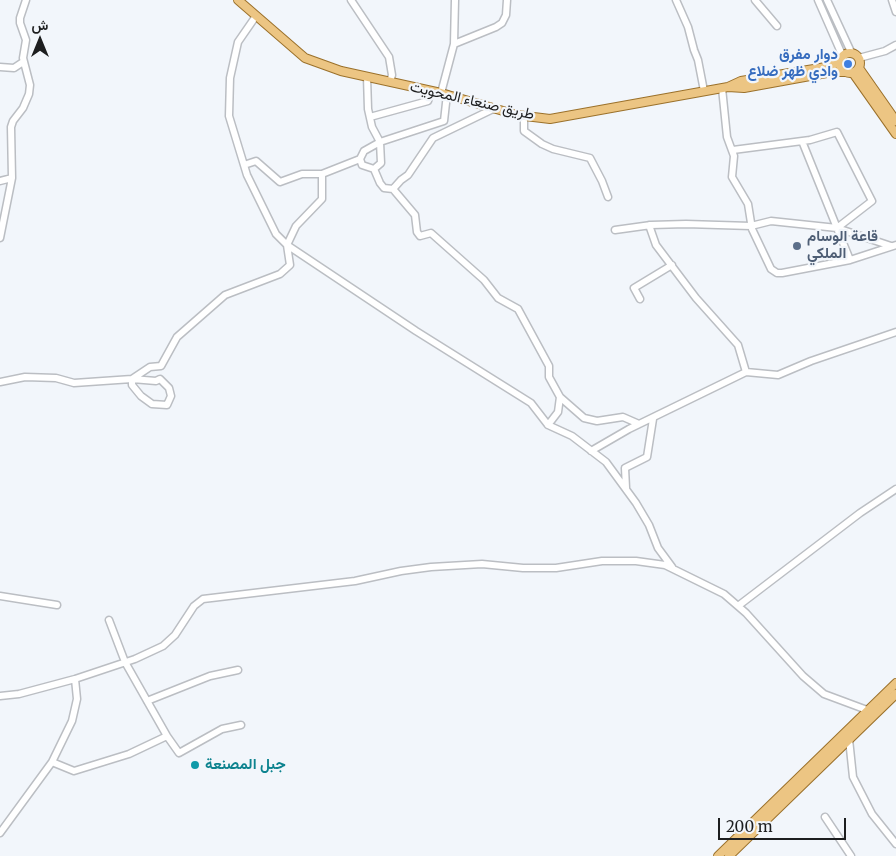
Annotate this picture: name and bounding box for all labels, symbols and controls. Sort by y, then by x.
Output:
north arrow [15,15,65,65]
text: ش [32,16,48,34]
place label: دوار مفرق وادي ظهر ضلاع [748,46,838,81]
marker: دوار مفرق وادي ظهر ضلاع [842,58,854,70]
street label: طريق صنعاء المحويت [408,78,536,124]
place label: قاعة الوسام الملكي [807,228,878,263]
marker: قاعة الوسام الملكي [791,240,803,252]
place label: جبل المصنعة [205,756,286,774]
marker: جبل المصنعة [189,759,201,771]
scale bar [721,808,848,840]
text: 200 m [726,817,773,836]

